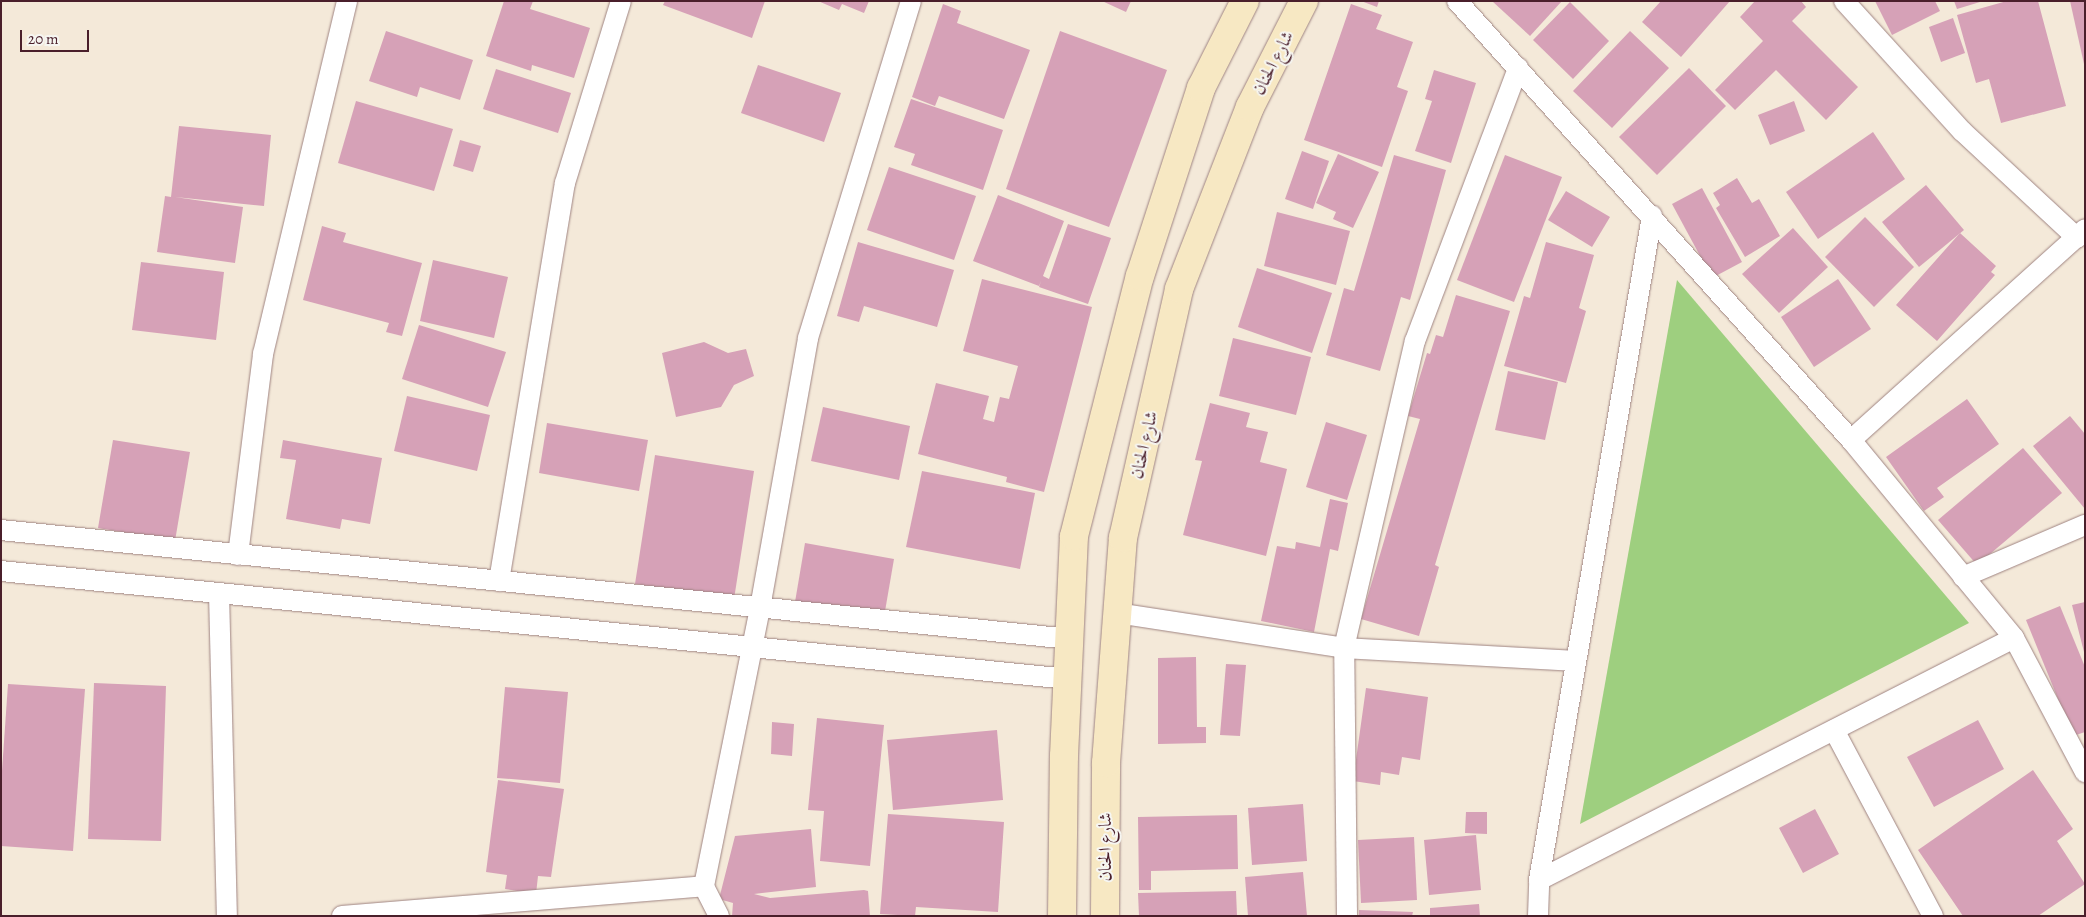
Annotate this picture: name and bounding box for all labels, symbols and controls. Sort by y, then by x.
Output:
scale bar [22,20,91,52]
street label: شارع الحنان [1248,27,1298,99]
text: 20 m [28,29,59,49]
street label: شارع الحنان [1126,409,1162,481]
street label: شارع الحنان [1094,813,1116,881]

